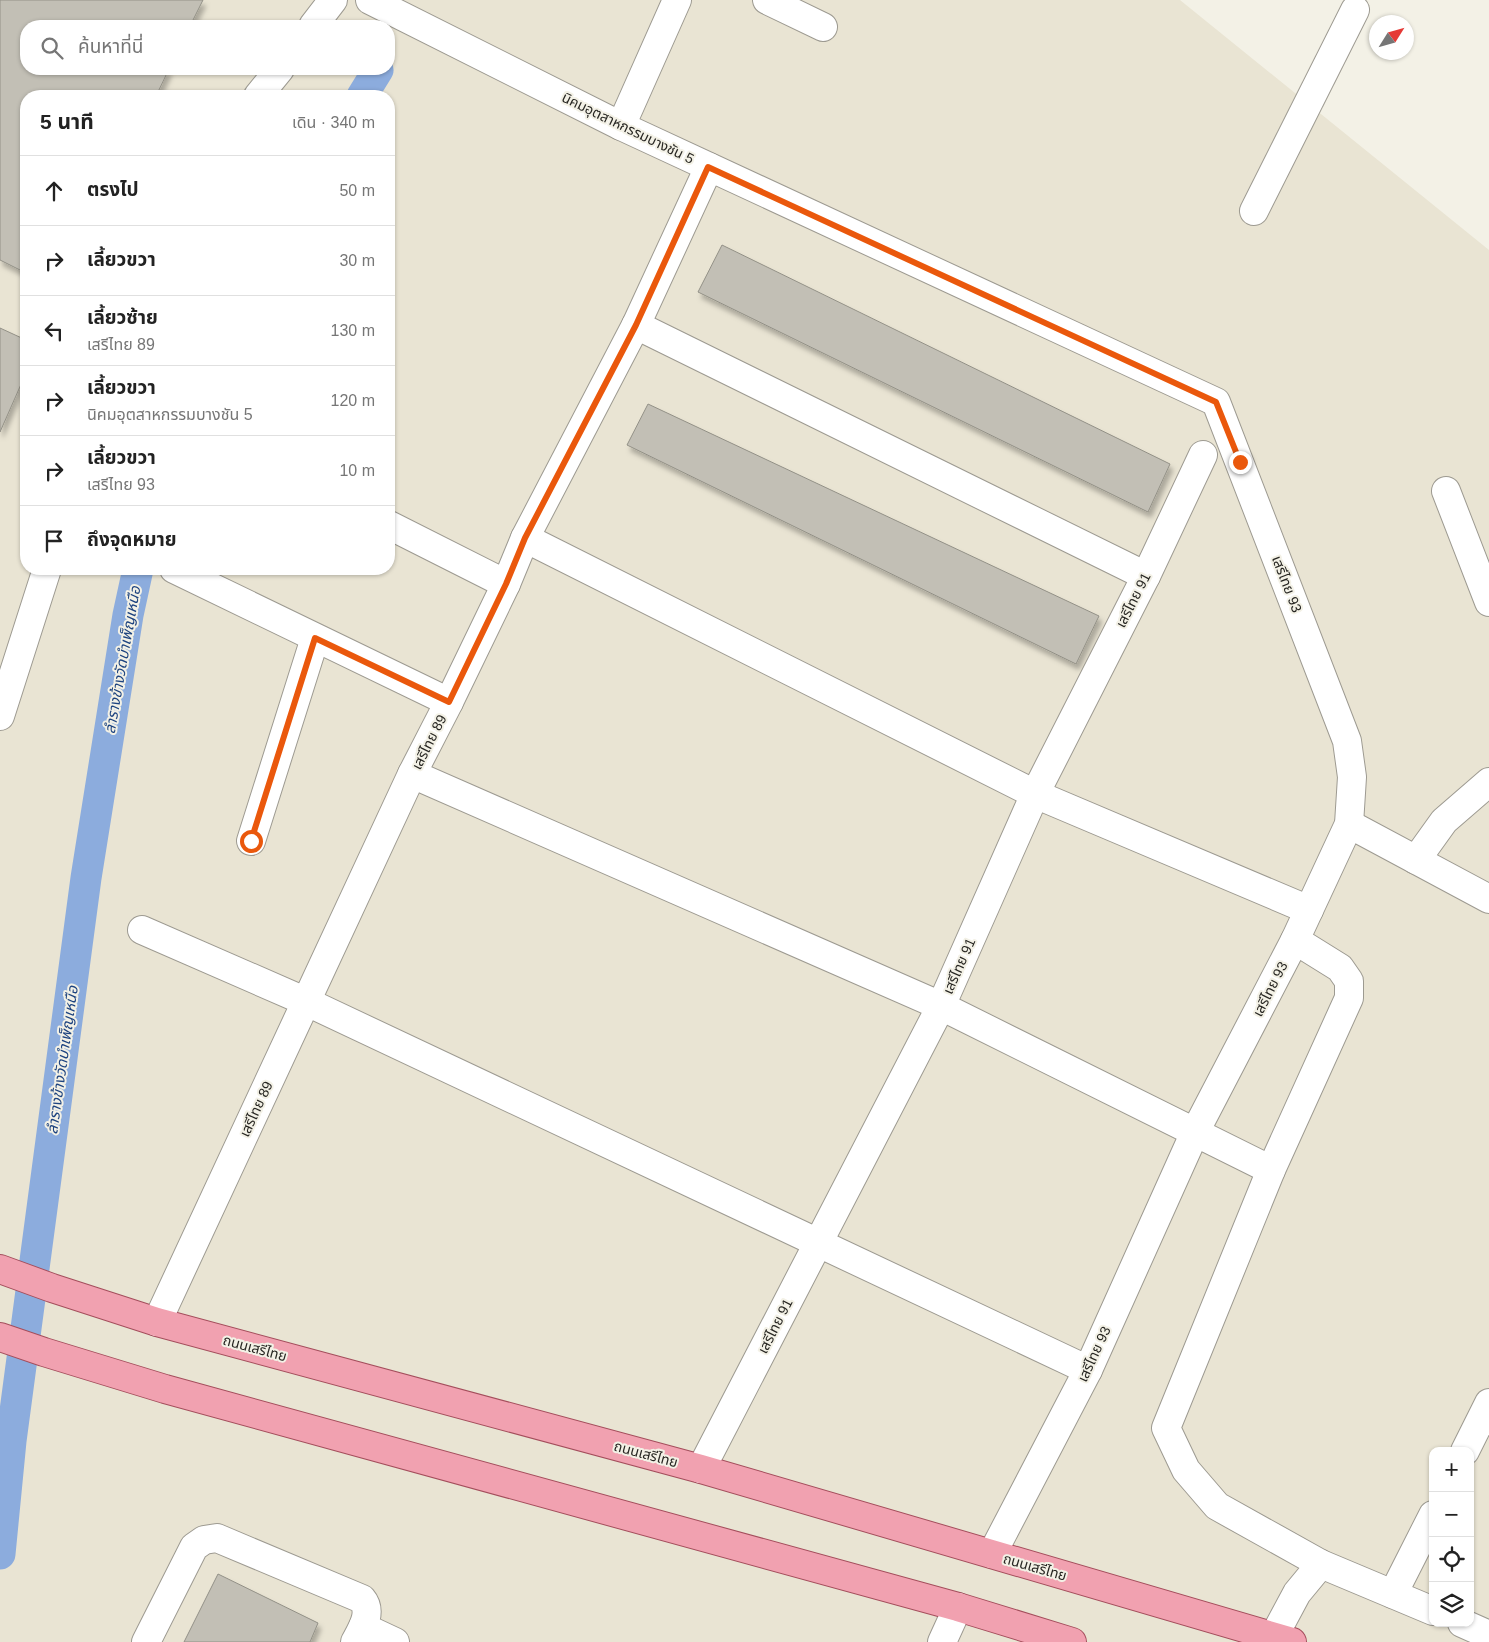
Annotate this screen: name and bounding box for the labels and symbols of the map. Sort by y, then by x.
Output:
north arrow [1369,15,1414,60]
street label: นิคมอุตสาหกรรมบางชัน 5 [559,89,697,168]
route end [1229,451,1252,474]
street label: เสรีไทย 93 [1269,553,1305,615]
street label: เสรีไทย 91 [1112,570,1154,630]
water label: ลำรางข้างวัดบำเพ็ญเหนือ [101,584,144,735]
street label: เสรีไทย 89 [408,712,450,772]
route start [240,830,263,853]
street label: เสรีไทย 91 [940,935,978,996]
street label: เสรีไทย 93 [1249,959,1291,1019]
water label: ลำรางข้างวัดบำเพ็ญเหนือ [43,983,81,1135]
street label: เสรีไทย 89 [236,1079,276,1139]
street label: เสรีไทย 91 [754,1296,796,1356]
street label: เสรีไทย 93 [1074,1324,1114,1384]
street label: ถนนเสรีไทย [221,1332,289,1364]
street label: ถนนเสรีไทย [612,1438,680,1470]
street label: ถนนเสรีไทย [1001,1550,1069,1584]

